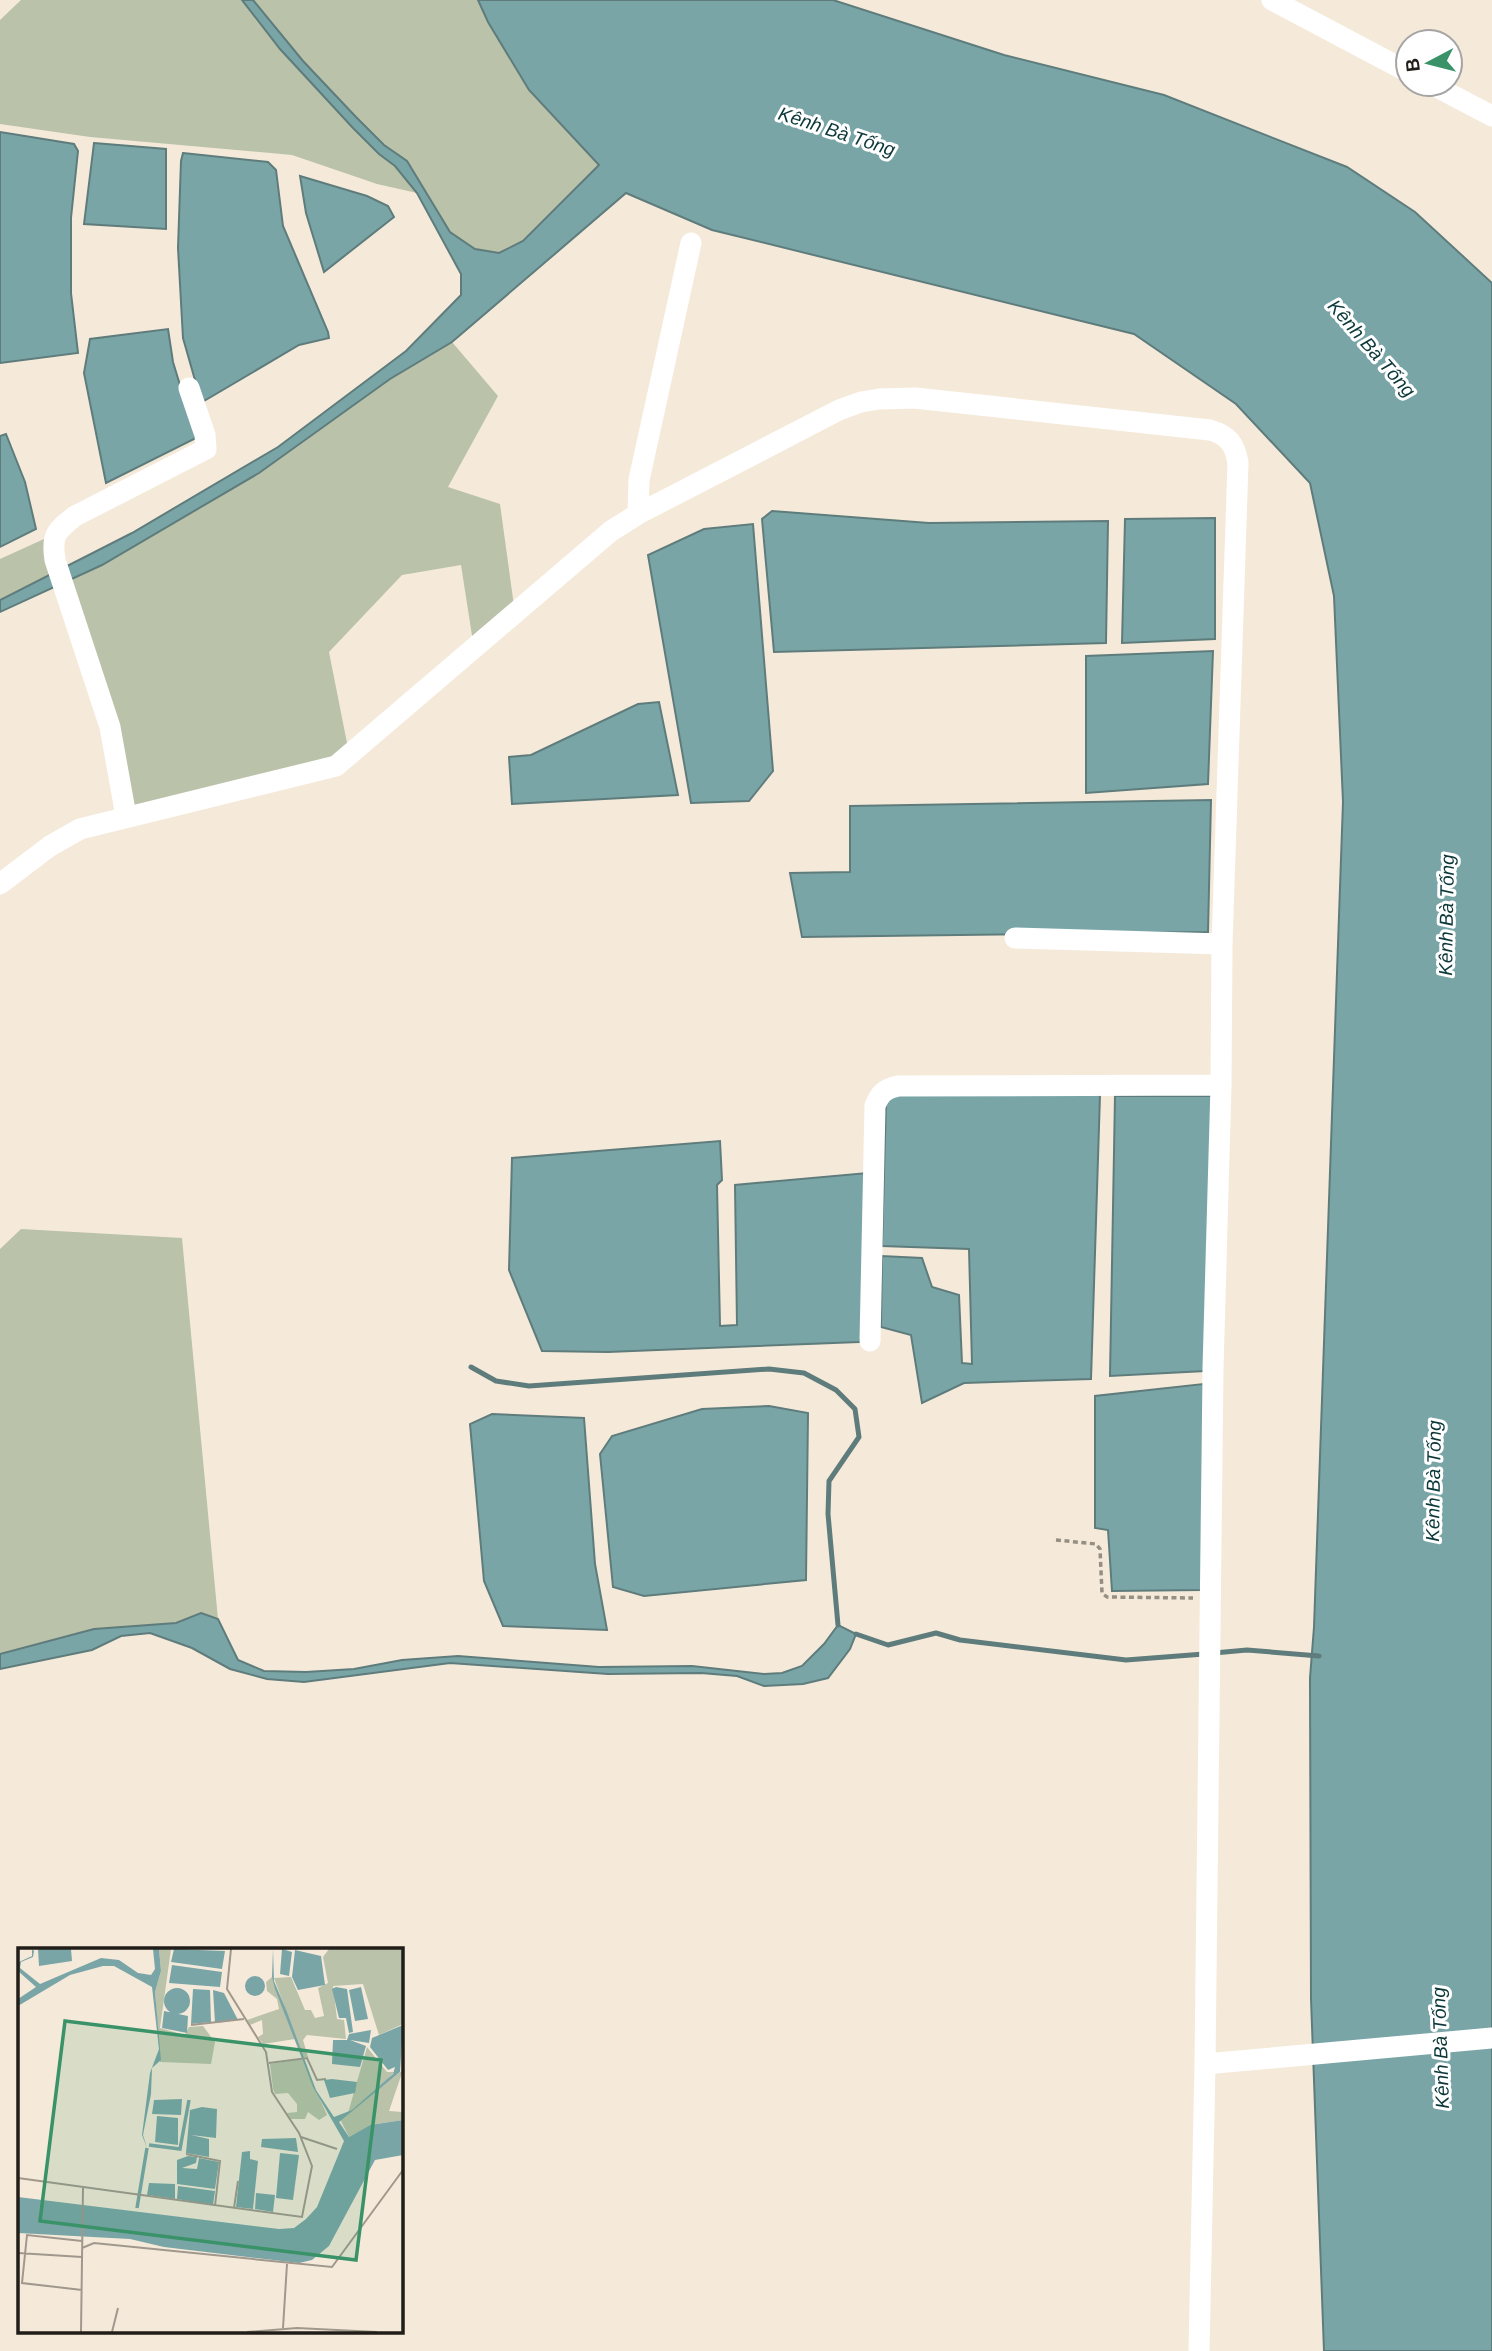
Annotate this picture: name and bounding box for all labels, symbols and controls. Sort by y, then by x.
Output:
north arrow [1394,28,1464,98]
text: B [1401,57,1424,73]
water label: Kênh Bà Tống [776,103,898,160]
water label: Kênh Bà Tống [1324,296,1420,401]
water label: Kênh Bà Tống [1435,854,1458,976]
water label: Kênh Bà Tống [1422,1420,1445,1542]
inset map [18,1948,402,2334]
water label: Kênh Bà Tống [1428,1986,1453,2109]

